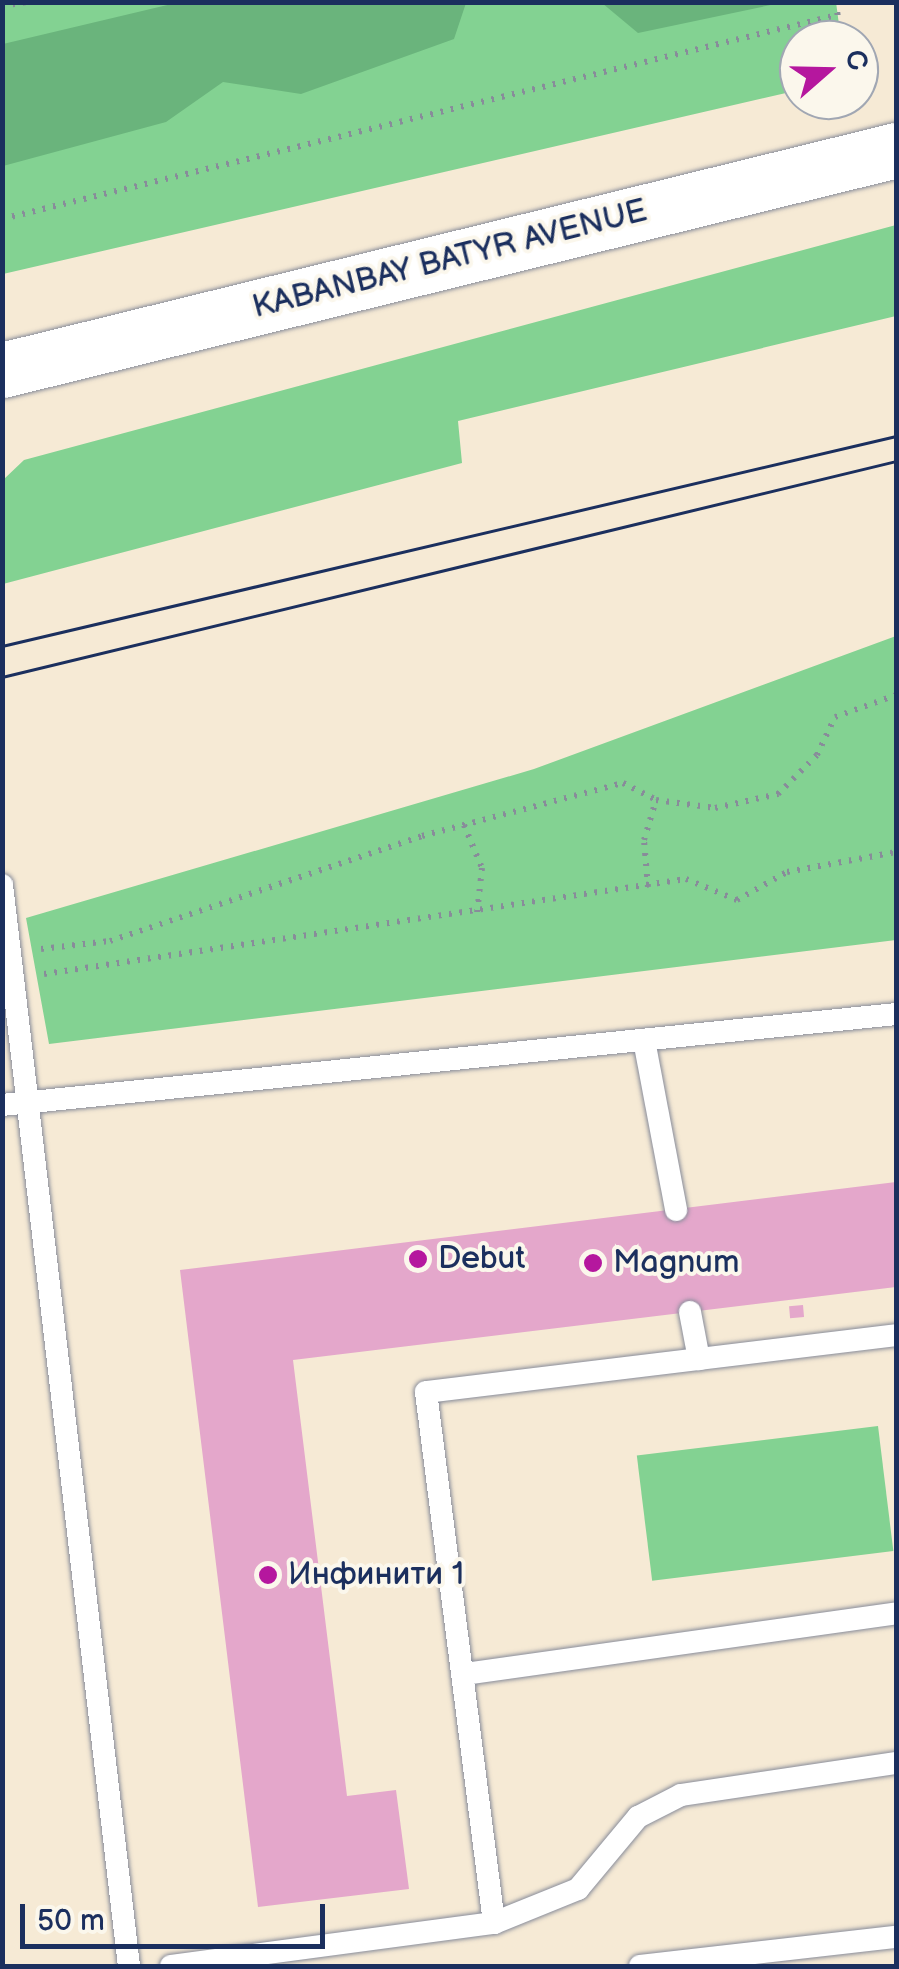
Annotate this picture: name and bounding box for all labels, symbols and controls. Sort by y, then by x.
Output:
north arrow [779,20,879,120]
text: С [837,45,875,75]
street label: KABANBAY BATYR AVENUE [249,192,651,328]
place label: Debut [438,1240,525,1278]
place label: Magnum [613,1244,739,1282]
marker: Debut [407,1248,429,1270]
marker: Magnum [582,1252,604,1274]
place label: Инфинити 1 [288,1556,464,1594]
marker: Инфинити 1 [257,1564,279,1586]
scale bar [25,1884,330,1946]
text: 50 m [37,1903,105,1939]

